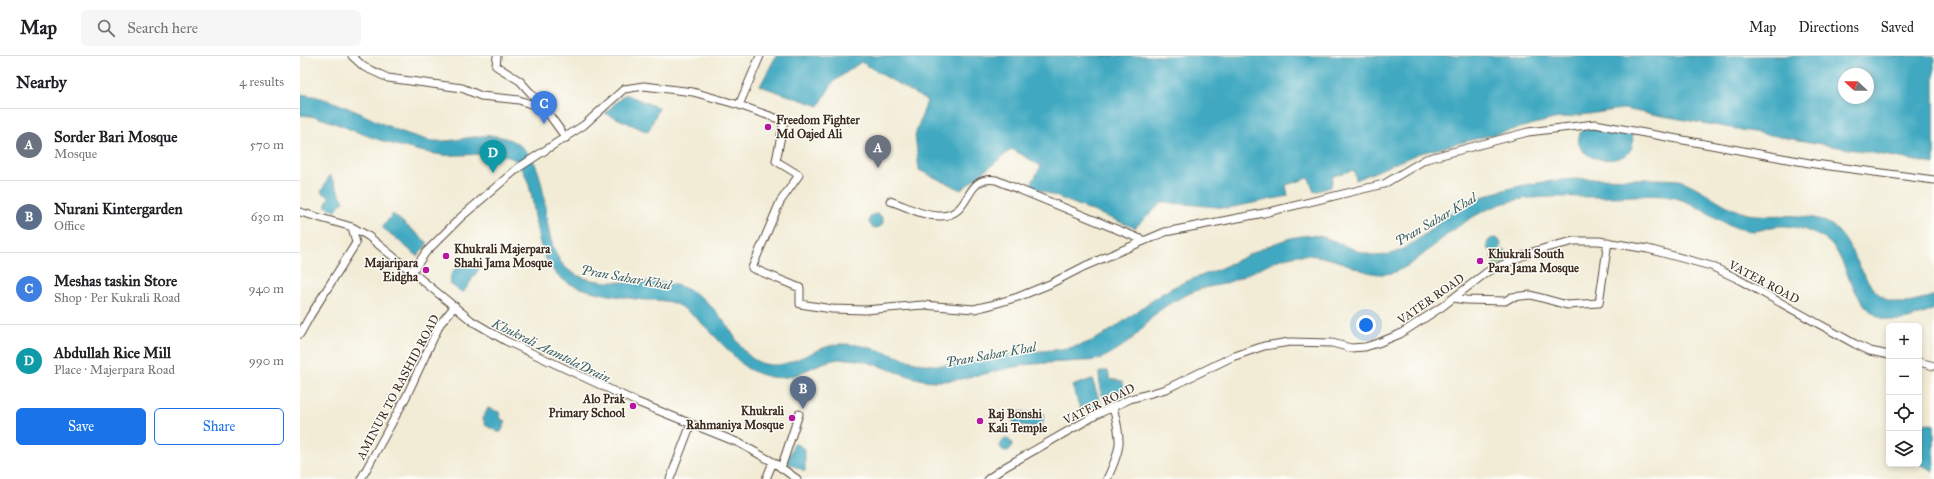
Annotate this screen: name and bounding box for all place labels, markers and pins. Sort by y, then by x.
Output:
pin: C [531,91,557,124]
place label: Freedom Fighter Md Oajed Ali [776,113,860,142]
marker: Freedom Fighter Md Oajed Ali [763,122,773,132]
pin: A [865,135,891,168]
pin: D [480,140,506,173]
place label: Khukrali Majerpara Shahi Jama Mosque [454,242,552,271]
place label: Khukrali South Para Jama Mosque [1488,247,1579,276]
marker: Khukrali Majerpara Shahi Jama Mosque [441,251,451,261]
place label: Majaripara Eidgha [364,256,419,285]
marker: Khukrali South Para Jama Mosque [1475,256,1485,266]
marker: Majaripara Eidgha [421,265,431,275]
pin: B [790,376,816,409]
place label: Alo Prak Primary School [548,392,626,421]
marker: Alo Prak Primary School [628,401,638,411]
place label: Khukrali Rahmaniya Mosque [686,404,785,433]
place label: Raj Bonshi Kali Temple [988,407,1047,436]
marker: Khukrali Rahmaniya Mosque [787,413,797,423]
marker: Raj Bonshi Kali Temple [975,416,985,426]

